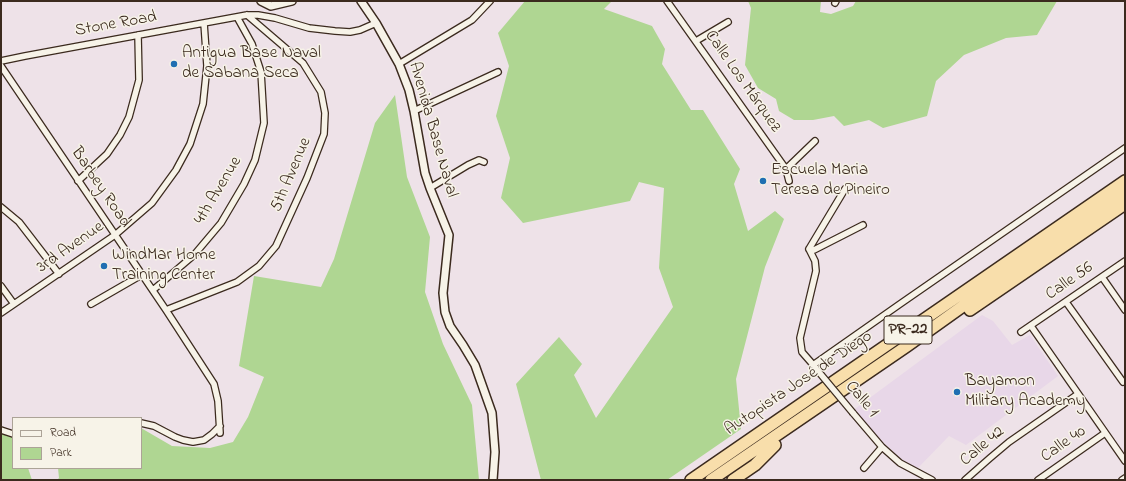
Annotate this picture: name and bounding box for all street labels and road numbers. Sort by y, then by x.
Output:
street label: Stone Road [74,8,158,42]
street label: Calle Los Márquez [699,27,785,137]
street label: Avenida Base Naval [403,60,461,200]
street label: 5th Avenue [267,135,317,215]
street label: Barbey Road [65,144,135,232]
street label: 4th Avenue [191,153,247,229]
street label: 3rd Avenue [34,218,108,278]
street label: Calle 56 [1042,258,1098,306]
road number: PR-22 [884,316,932,344]
street label: Autopista José de Diego [721,327,877,441]
street label: Calle 1 [840,378,882,422]
street label: Calle 40 [1037,422,1091,468]
street label: Calle 42 [957,423,1009,471]

